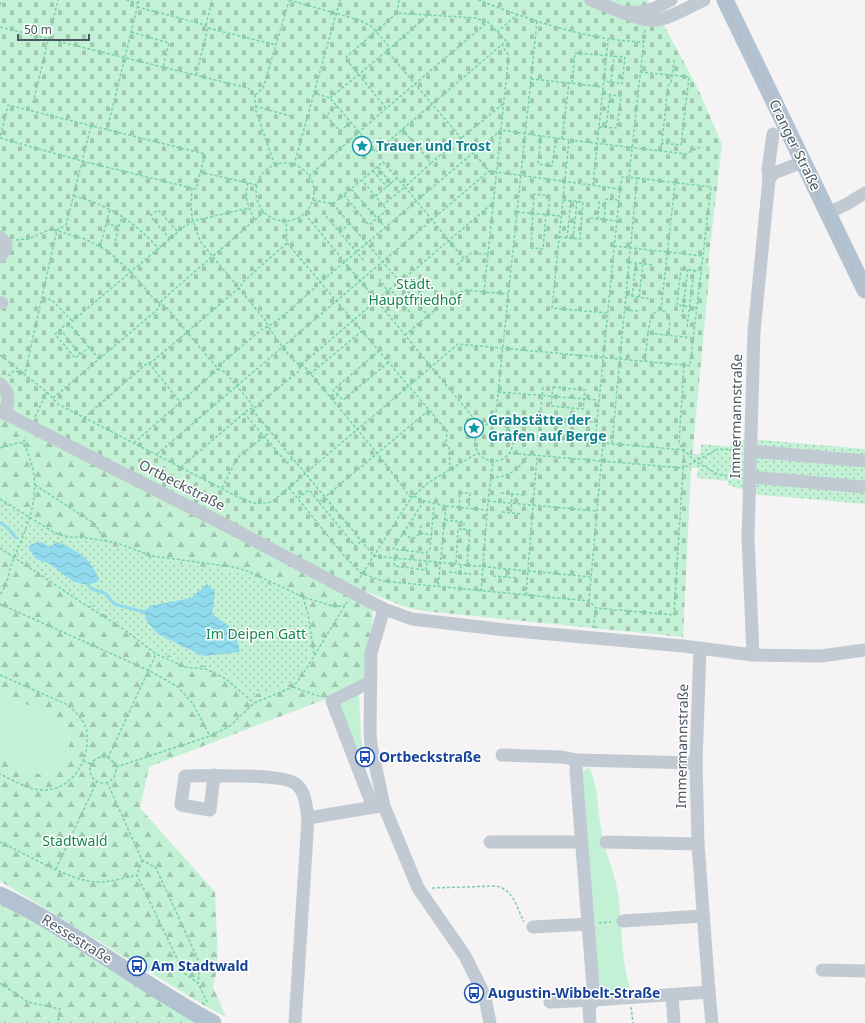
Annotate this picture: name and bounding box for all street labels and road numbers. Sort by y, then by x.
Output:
street label: Cranger Straße [765,96,826,194]
street label: Immermannstraße [725,353,746,478]
street label: Ortbeckstraße [136,455,229,514]
street label: Immermannstraße [671,683,692,808]
street label: Ressestraße [38,909,116,968]

